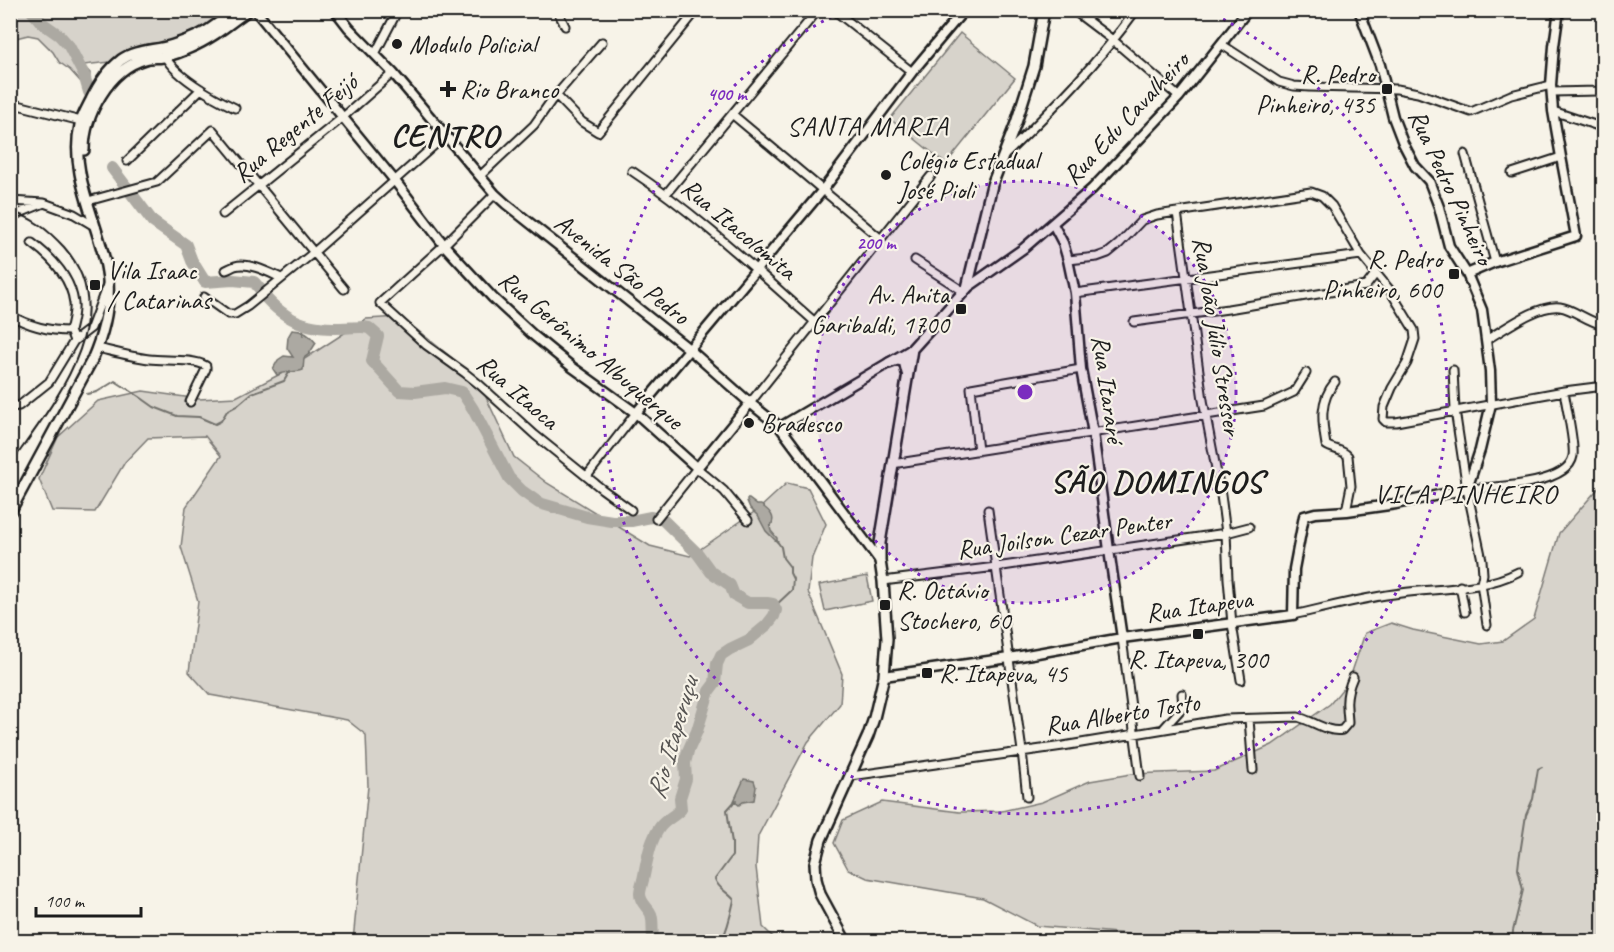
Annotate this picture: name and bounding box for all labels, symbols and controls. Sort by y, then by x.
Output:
place label: Modulo Policial [409,28,541,61]
marker: Modulo Policial [390,37,404,51]
street label: Rua Edu Cavalheiro [1056,42,1198,192]
place label: R. Pedro Pinheiro, 435 [1256,58,1378,121]
street label: Rua Regente Feijó [226,64,367,190]
place label: Rio Branco [460,73,560,106]
marker: Rio Branco [441,82,455,96]
marker: R. Pedro Pinheiro, 435 [1380,82,1394,96]
text: 400 m [708,83,748,105]
street label: Rua Pedro Pinheiro [1401,104,1503,272]
district label: SANTA MARIA [787,109,949,143]
district label: CENTRO [391,115,502,156]
place label: Colégio Estadual José Pioli [896,144,1043,207]
marker: Colégio Estadual José Pioli [879,168,893,182]
street label: Rua Itacolomita [674,171,805,288]
street label: Avenida São Pedro [548,206,698,333]
text: 200 m [857,232,897,254]
street label: Rua João Júlio Stresser [1185,234,1249,440]
place label: R. Pedro Pinheiro, 600 [1323,243,1445,306]
place label: Vila Isaac / Catarinas [107,254,213,317]
street label: Rua Gerônimo Albuquerque [492,263,692,438]
marker: R. Pedro Pinheiro, 600 [1447,267,1461,281]
marker: Vila Isaac / Catarinas [88,278,102,292]
place label: Av. Anita Garibaldi, 1700 [811,278,951,341]
marker: Av. Anita Garibaldi, 1700 [954,302,968,316]
street label: Rua Itararé [1084,333,1132,448]
street label: Rua Itaoca [470,347,567,438]
centre of rings [1015,382,1035,402]
place label: Bradesco [761,407,843,440]
marker: Bradesco [742,416,756,430]
district label: SÃO DOMINGOS [1050,461,1269,502]
district label: VILA PINHEIRO [1374,477,1559,511]
street label: Rua Joilson Cezar Penter [955,503,1175,566]
place label: R. Octávio Stochero, 60 [897,574,1013,637]
street label: Rua Itapeva [1144,582,1256,630]
marker: R. Octávio Stochero, 60 [878,598,892,612]
marker: R. Itapeva, 300 [1191,627,1205,641]
place label: R. Itapeva, 300 [1128,643,1270,676]
place label: R. Itapeva, 45 [939,657,1069,690]
marker: R. Itapeva, 45 [920,666,934,680]
water label: Rio Itaperuçu [638,669,707,803]
street label: Rua Alberto Tosto [1042,685,1203,742]
scale bar [36,880,141,918]
text: 100 m [45,890,86,912]

